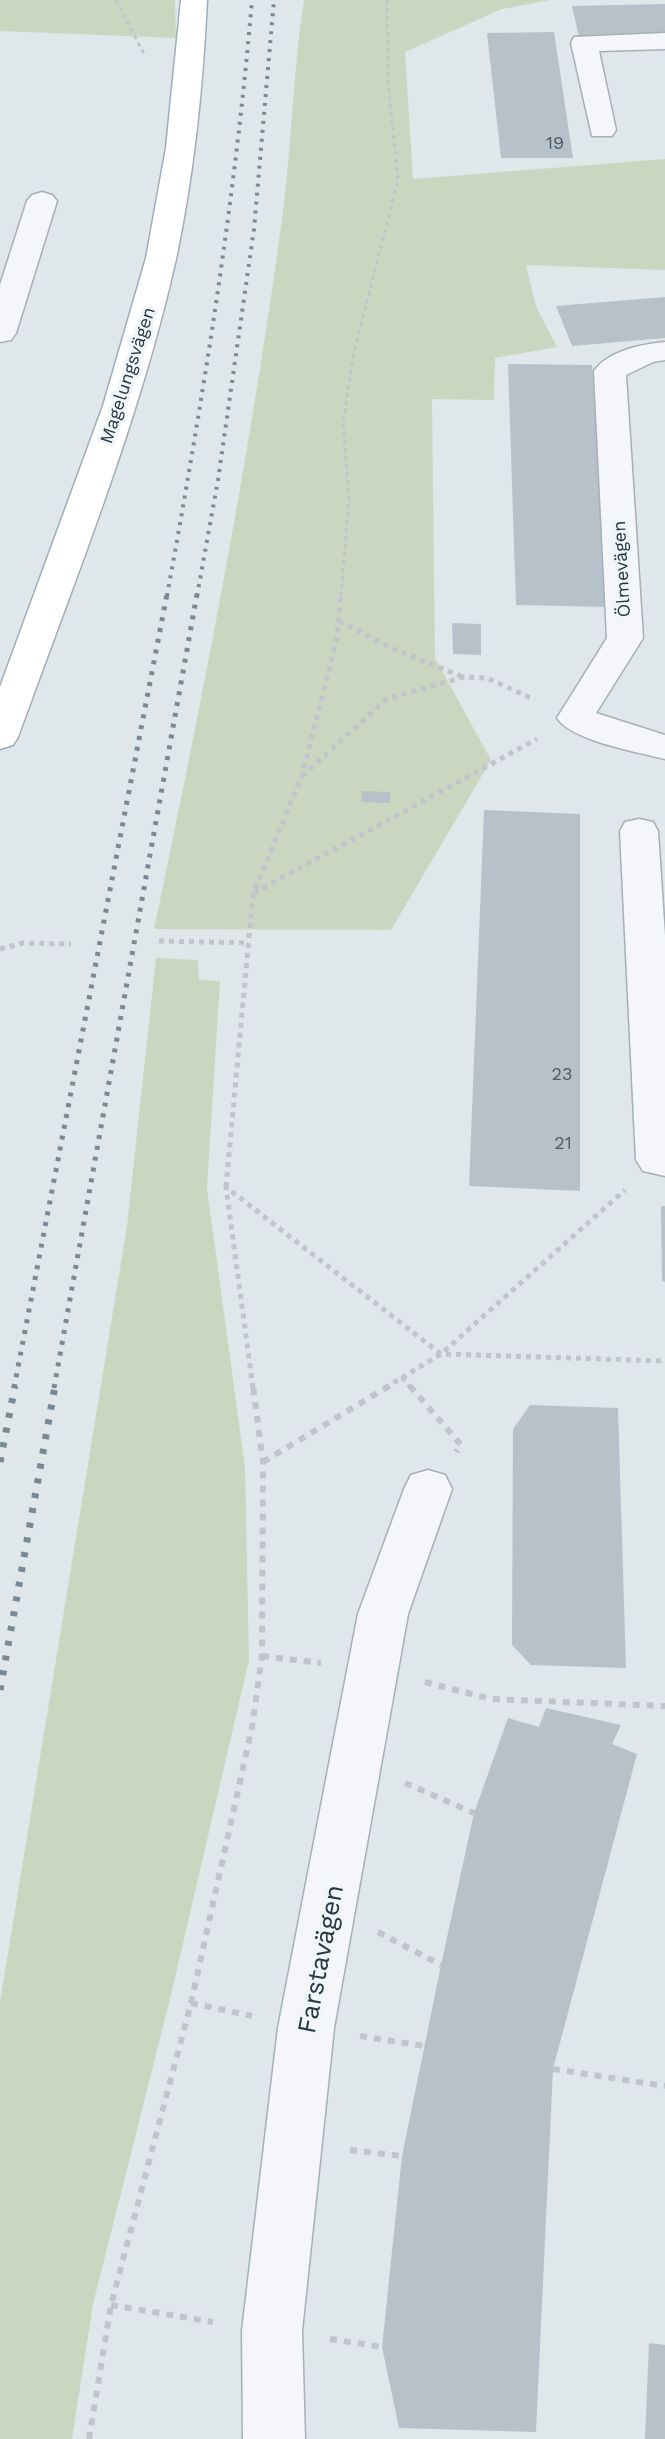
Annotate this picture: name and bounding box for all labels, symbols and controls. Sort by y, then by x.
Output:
house number: 19 [546,132,564,153]
street label: Magelungsvägen [95,304,159,446]
street label: Ölmevägen [608,520,634,618]
house number: 23 [552,1063,573,1084]
house number: 21 [554,1132,572,1153]
street label: Farstavägen [291,1882,349,2036]

